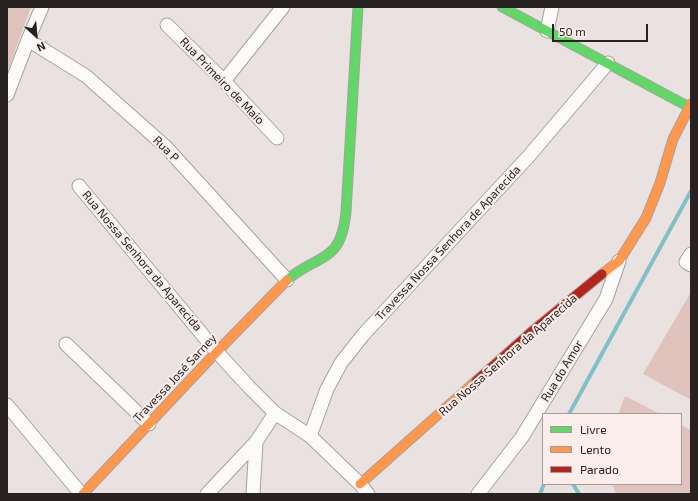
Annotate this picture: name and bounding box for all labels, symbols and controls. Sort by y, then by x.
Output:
north arrow [16,16,56,56]
scale bar [554,16,650,42]
text: 50 m [559,24,586,38]
street label: Rua Primeiro de Maio [177,35,267,127]
text: N [35,40,48,55]
street label: Rua P [150,133,182,165]
street label: Travessa Nossa Senhora de Aparecida [372,163,524,323]
street label: Rua Nossa Senhora da Aparecida [79,188,205,334]
street label: Rua Nossa Senhora da Aparecida [436,291,580,419]
street label: Travessa José Sarney [130,331,220,425]
street label: Rua do Amor [538,338,586,404]
legend [542,413,682,485]
text: Livre [580,422,607,436]
text: Lento [580,442,611,456]
text: Parado [580,462,619,476]

